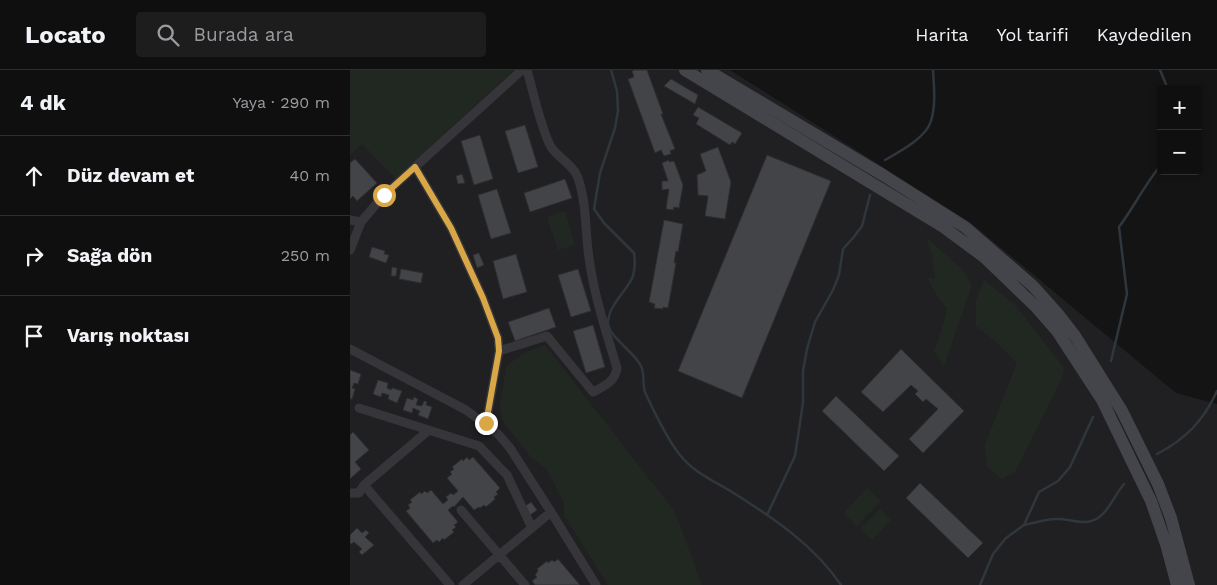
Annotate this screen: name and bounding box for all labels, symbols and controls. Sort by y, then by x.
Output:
search box [136,12,486,57]
text: Locato [25,21,106,49]
icon: search [154,21,182,49]
text: Burada ara [194,23,294,46]
text: Harita [915,24,969,45]
text: Yol tarifi [997,24,1069,45]
text: Kaydedilen [1097,24,1192,45]
map controls [1157,85,1202,175]
button: + [1157,85,1202,130]
text: 4 dk [20,90,66,115]
text: Yaya · 290 m [233,93,330,112]
button: − [1157,130,1202,175]
icon: ahead [20,162,48,190]
text: Düz devam et [67,164,194,187]
text: 40 m [290,166,330,185]
route start [373,184,396,207]
icon: right [20,242,48,270]
text: Sağa dön [67,244,152,267]
text: 250 m [281,246,330,265]
icon: arrive [20,322,48,350]
text: Varış noktası [67,324,189,347]
route end [475,412,498,435]

